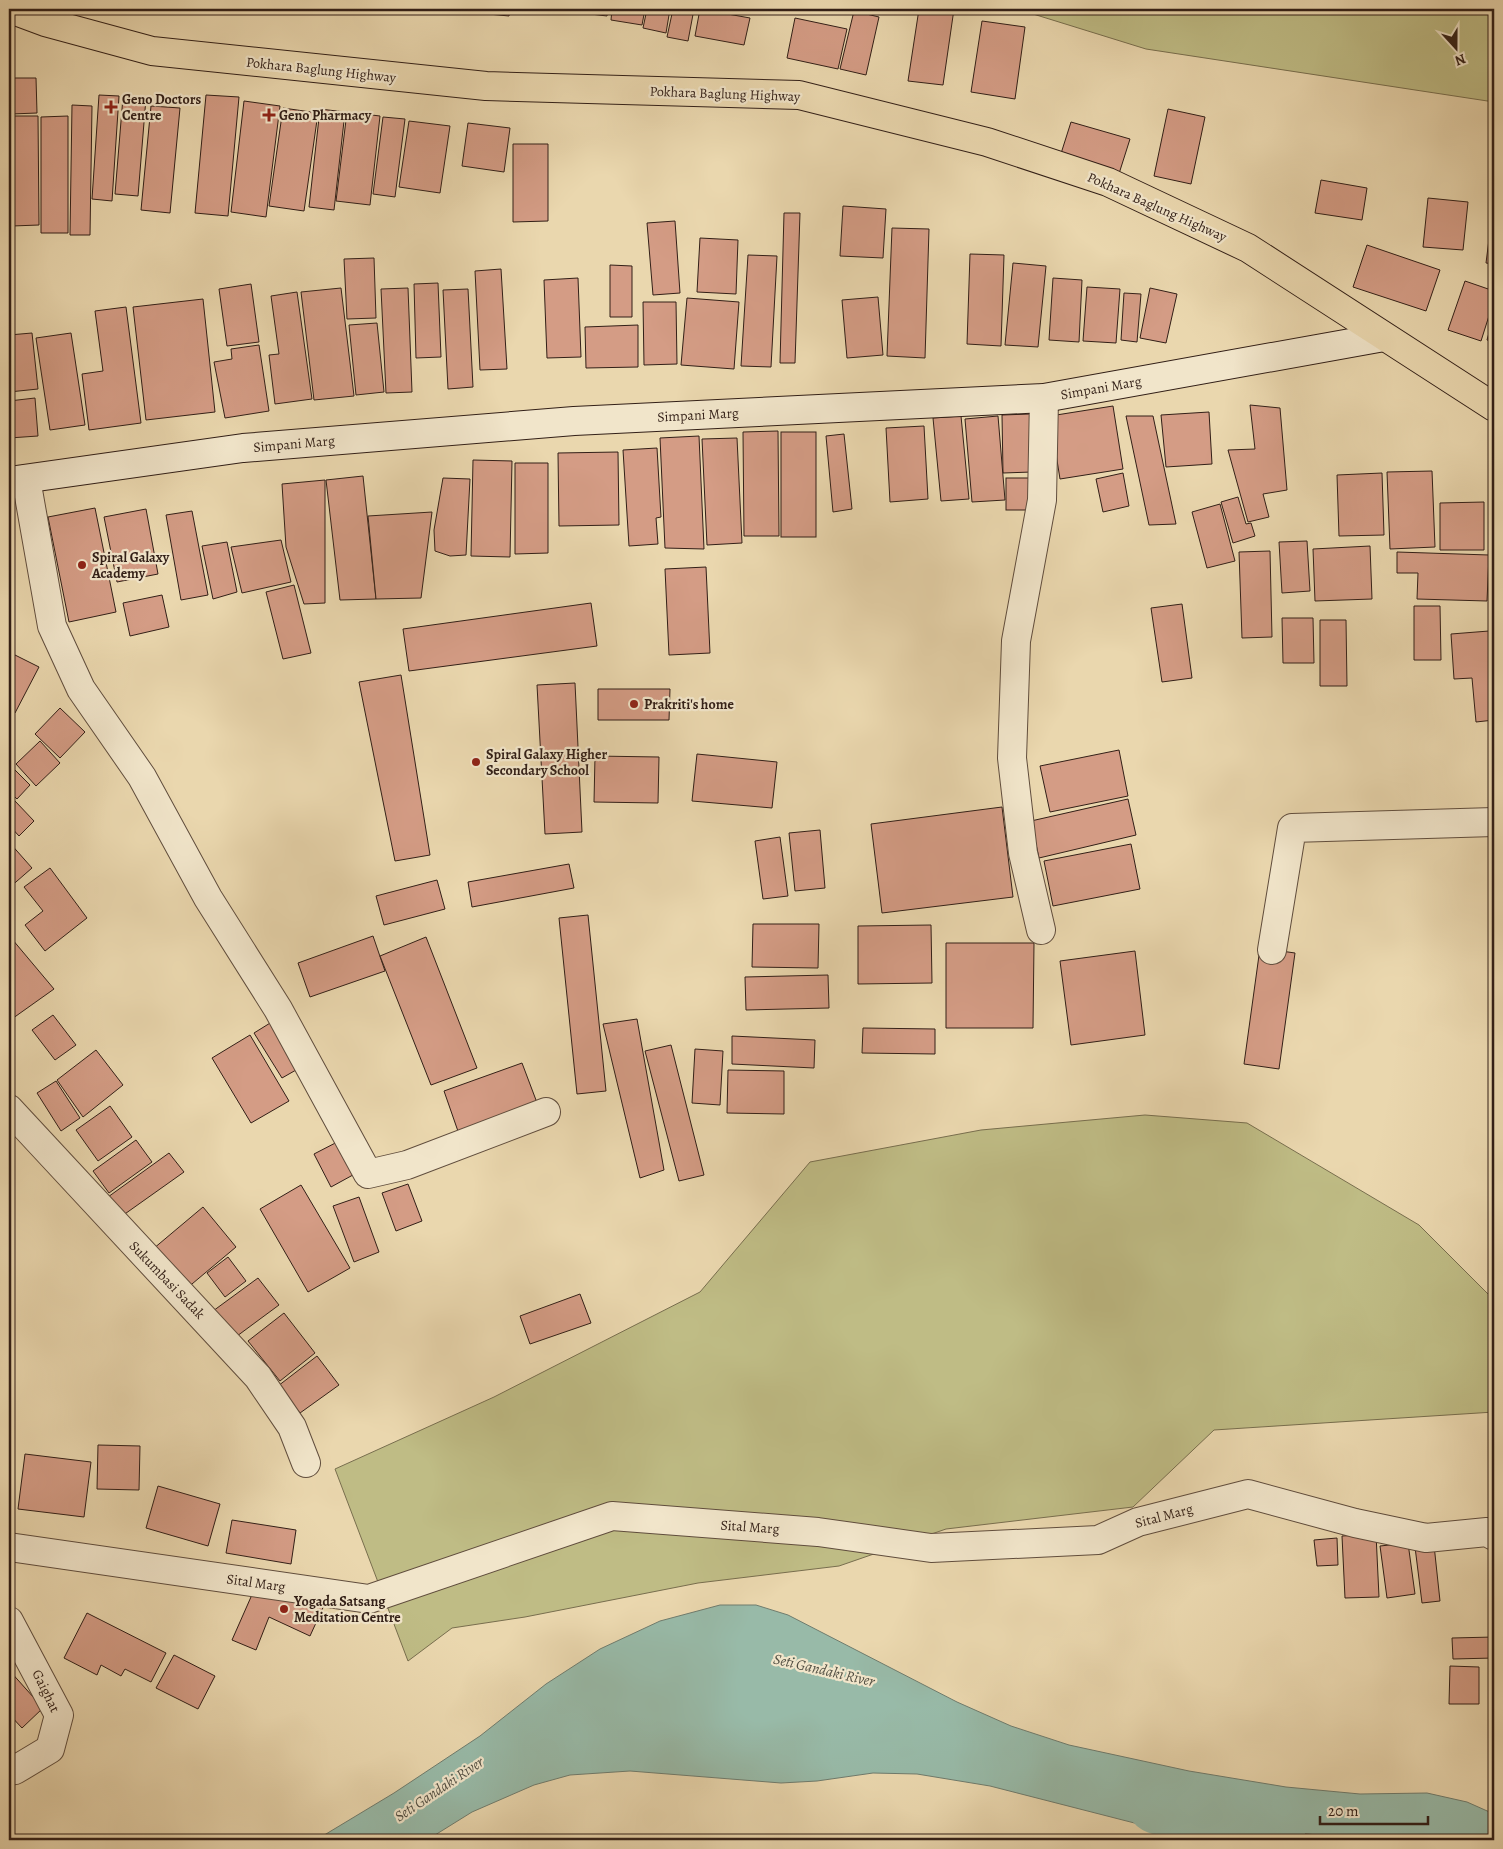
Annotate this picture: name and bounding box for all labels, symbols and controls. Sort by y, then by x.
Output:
north arrow [1430,22,1480,72]
text: N [1452,49,1469,70]
street label: Pokhara Baglung Highway [245,53,398,87]
street label: Pokhara Baglung Highway [649,82,801,106]
place label: Geno Doctors Centre [122,90,201,125]
marker: Geno Doctors Centre [104,100,118,114]
place label: Geno Pharmacy [279,106,372,125]
marker: Geno Pharmacy [263,109,275,121]
street label: Pokhara Baglung Highway [1084,168,1230,247]
street label: Simpani Marg [1059,372,1143,404]
street label: Simpani Marg [657,403,739,427]
street label: Simpani Marg [252,431,336,457]
place label: Spiral Galaxy Academy [91,548,170,583]
marker: Spiral Galaxy Academy [76,559,88,571]
place label: Prakriti's home [644,695,734,714]
marker: Prakriti's home [628,698,640,710]
place label: Spiral Galaxy Higher Secondary School [486,745,607,780]
marker: Spiral Galaxy Higher Secondary School [470,756,482,768]
street label: Sukumbasi Sadak [125,1237,209,1323]
street label: Sital Marg [1133,1499,1195,1533]
street label: Sital Marg [720,1515,780,1539]
street label: Sital Marg [225,1569,287,1597]
place label: Yogada Satsang Meditation Centre [293,1592,401,1627]
marker: Yogada Satsang Meditation Centre [278,1603,290,1615]
water label: Seti Gandaki River [771,1649,877,1692]
street label: Gaighat [28,1666,65,1716]
water label: Seti Gandaki River [391,1751,488,1826]
scale bar [1320,1794,1428,1826]
text: 20 m [1328,1801,1359,1821]

